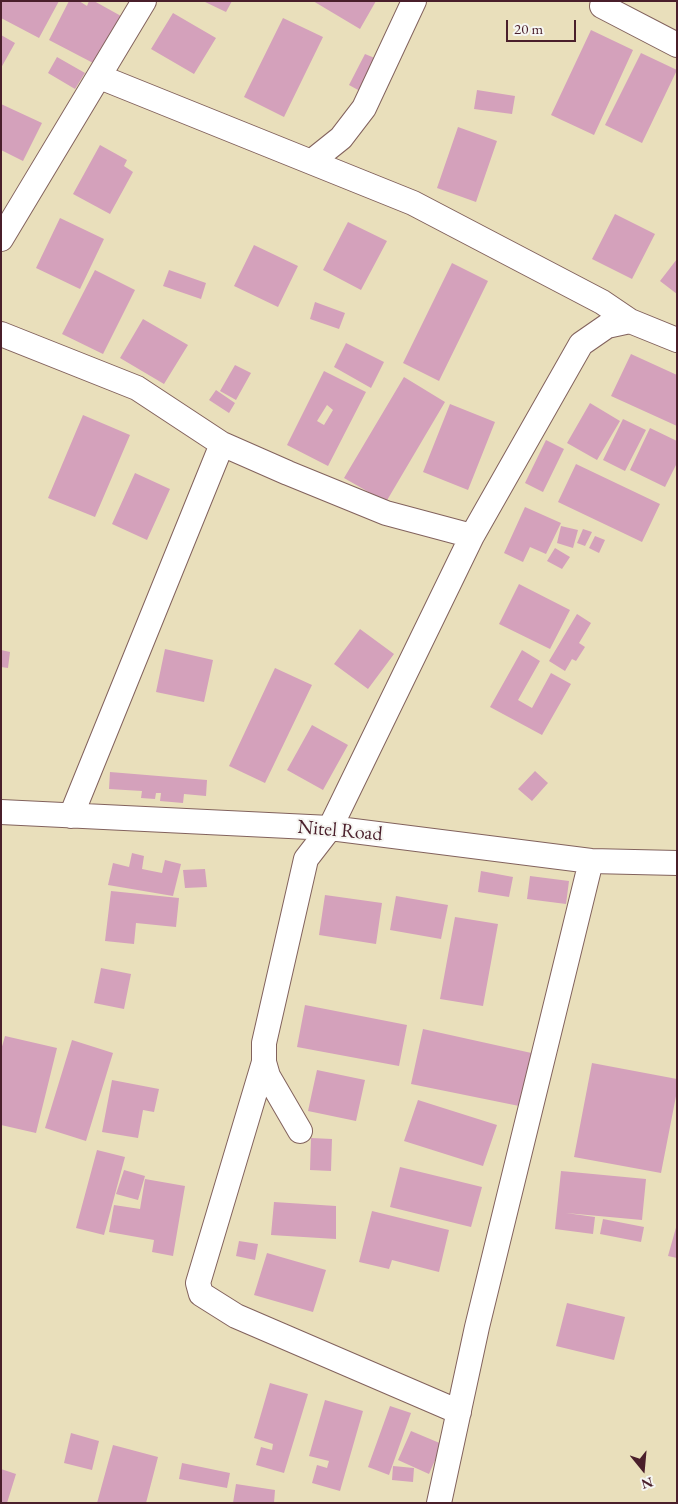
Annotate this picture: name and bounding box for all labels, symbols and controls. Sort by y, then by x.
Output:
scale bar [508,10,578,42]
text: 20 m [514,19,543,38]
street label: Nitel Road [296,815,384,847]
north arrow [618,1444,668,1494]
text: N [639,1473,655,1494]

